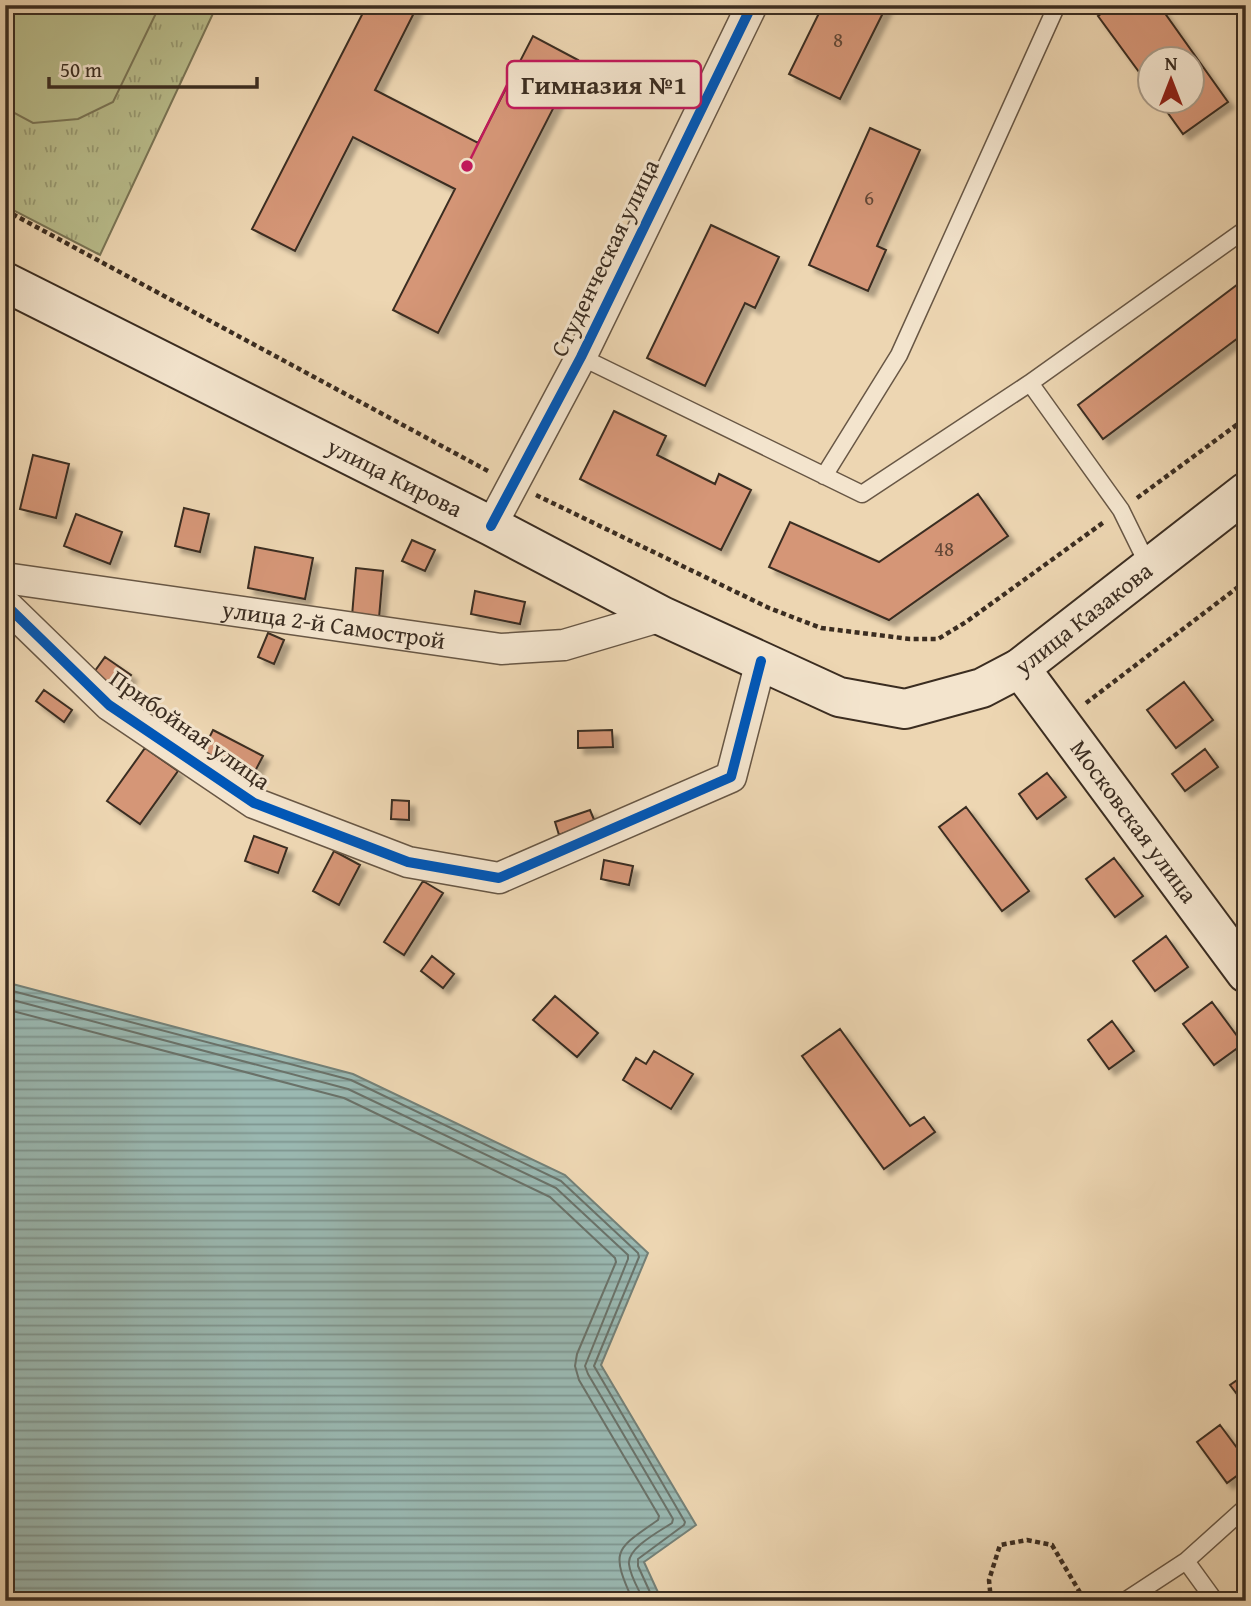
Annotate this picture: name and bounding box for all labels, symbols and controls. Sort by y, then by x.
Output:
house number: 8 [833,24,843,55]
scale bar [49,46,257,90]
north arrow [1136,46,1206,116]
text: N [1165,49,1178,77]
text: 50 m [60,54,102,85]
callout: Гимназия №1 [507,61,701,108]
text: Гимназия №1 [521,65,687,104]
street label: Студенческая улица [541,153,668,363]
house number: 6 [864,182,874,213]
street label: улица Кирова [320,428,469,526]
house number: 48 [934,533,954,564]
street label: улица Казакова [1006,553,1160,684]
street label: улица 2-й Самострой [219,591,448,658]
street label: Прибойная улица [103,661,278,798]
street label: Московская улица [1062,732,1207,910]

